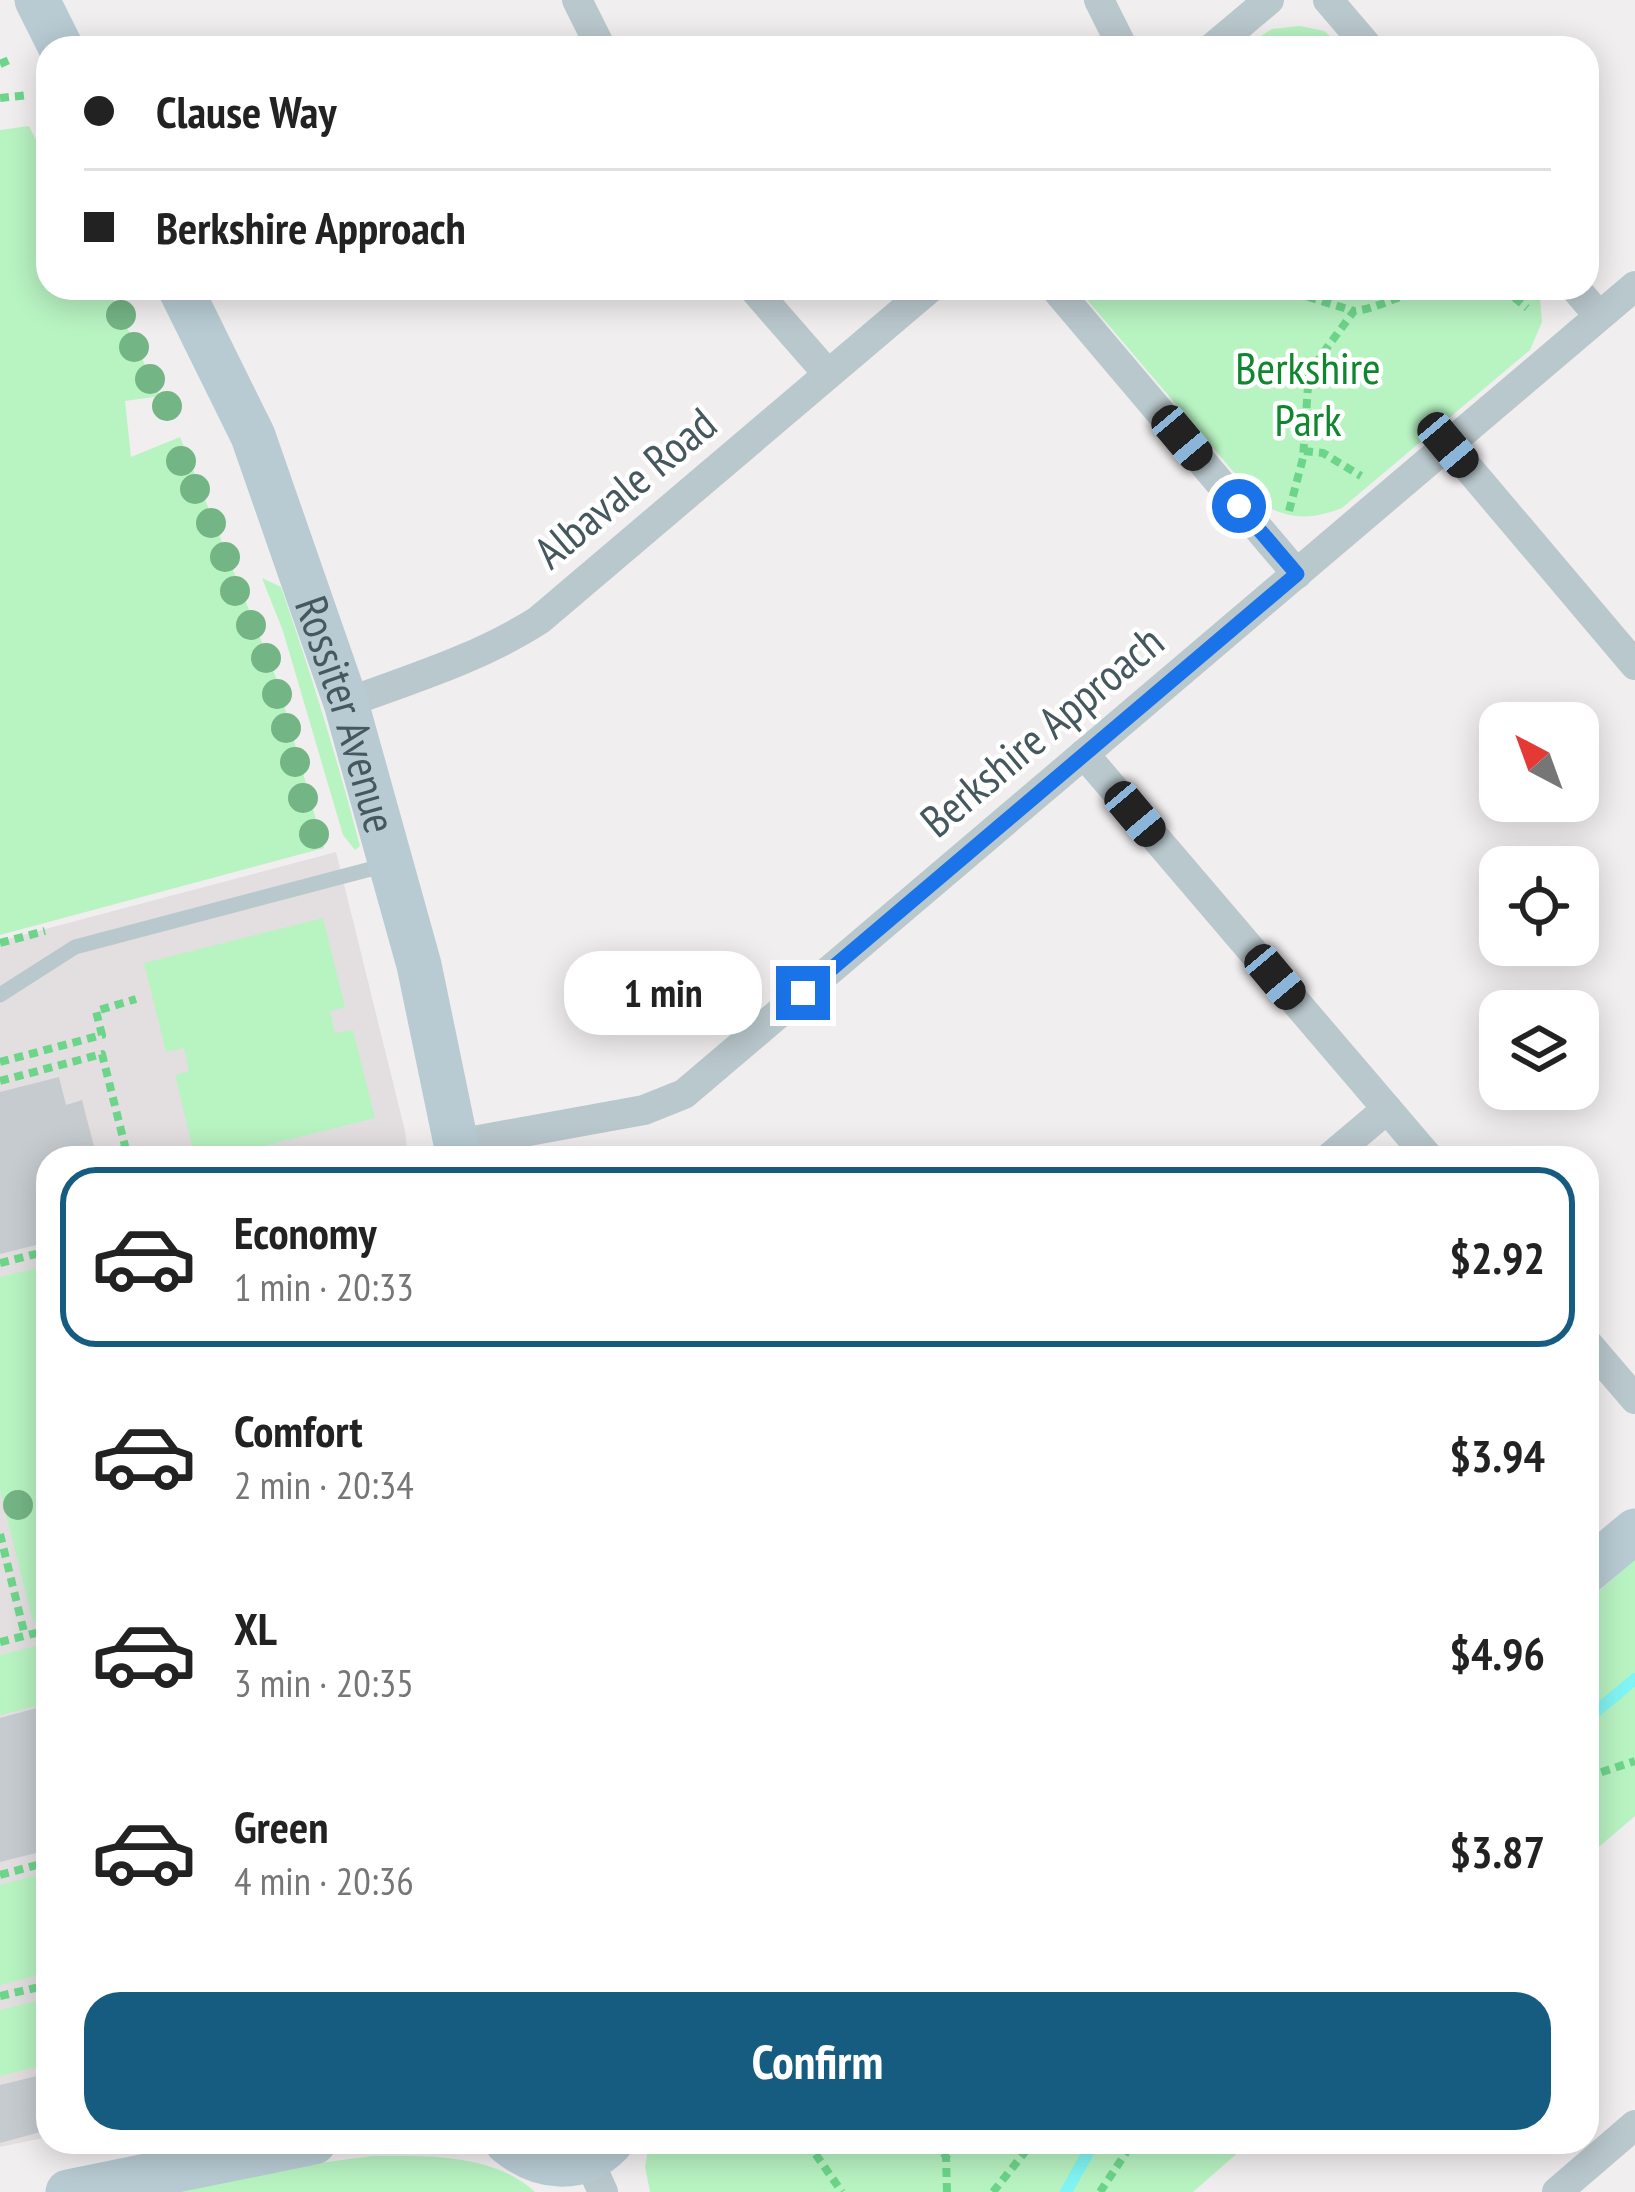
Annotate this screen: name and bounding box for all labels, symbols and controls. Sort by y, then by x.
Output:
text: Clause Way [156,82,336,140]
text: Berkshire Approach [156,198,466,256]
park label: Berkshire Park [1235,338,1381,448]
street label: Albavale Road [521,394,727,580]
car [1145,399,1219,477]
car [1411,406,1485,484]
route start [1212,479,1266,533]
street label: Rossiter Avenue [283,588,411,839]
street label: Berkshire Approach [908,612,1175,849]
north arrow [1479,702,1599,822]
map controls [1479,702,1599,1110]
car [1098,775,1172,853]
button: locate [1479,846,1599,966]
car [1238,938,1312,1016]
callout: 1 min [563,951,761,1035]
route end [776,966,830,1020]
text: 1 min [624,967,702,1018]
button: layers [1479,990,1599,1110]
icon: car [90,1203,198,1311]
text: Economy [234,1203,377,1261]
text: $2.92 [1449,1228,1545,1286]
text: 1 min · 20:33 [234,1261,414,1312]
icon: car [90,1401,198,1509]
text: Comfort [234,1401,363,1459]
text: $3.94 [1449,1426,1545,1484]
text: 2 min · 20:34 [234,1459,414,1510]
icon: car [90,1599,198,1707]
text: XL [234,1599,277,1657]
text: $4.96 [1449,1624,1545,1682]
text: 3 min · 20:35 [234,1657,414,1708]
icon: car [90,1797,198,1905]
text: Green [234,1797,329,1855]
text: $3.87 [1449,1822,1545,1880]
text: 4 min · 20:36 [234,1855,414,1906]
button: Confirm [84,1992,1551,2130]

